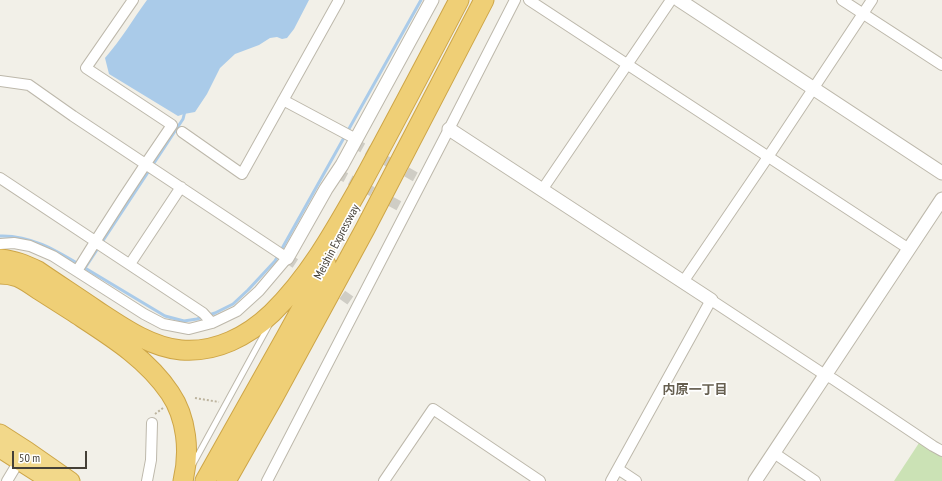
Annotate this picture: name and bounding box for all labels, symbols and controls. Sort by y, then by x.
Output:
street label: Meishin Expressway [311,202,363,282]
district label: 内原一丁目 [663,382,727,398]
scale bar [14,443,89,469]
text: 50 m [19,450,40,465]

